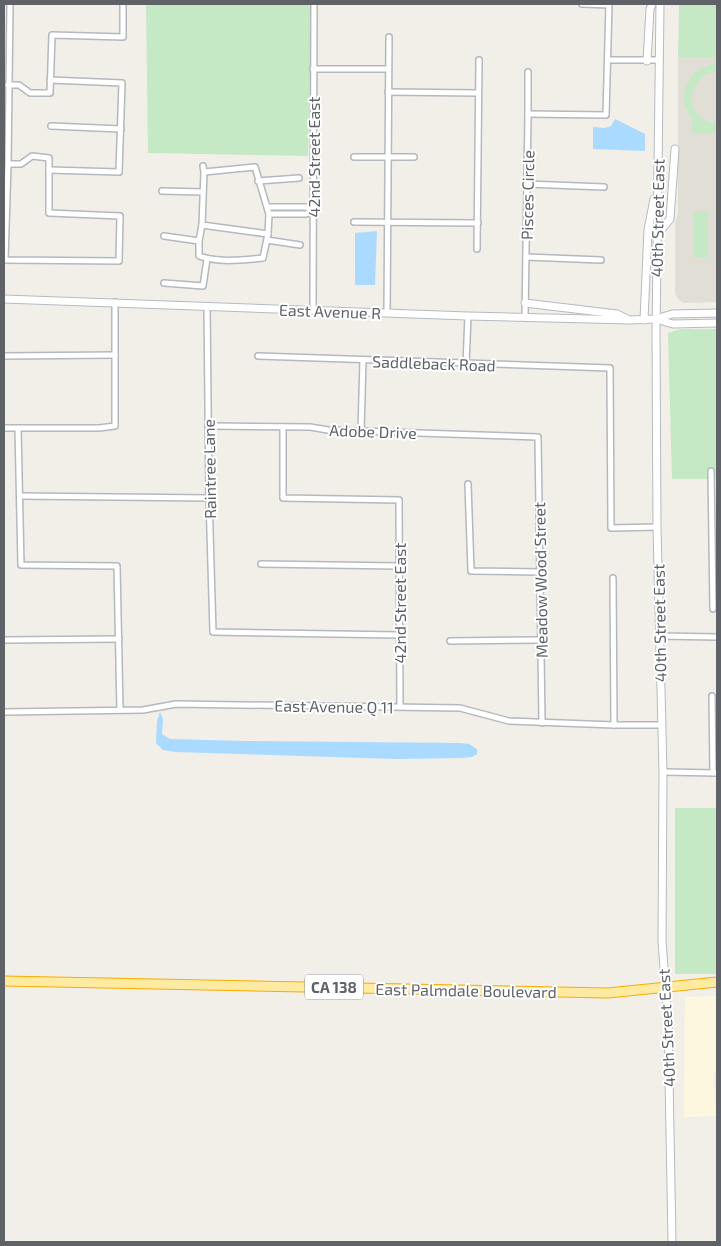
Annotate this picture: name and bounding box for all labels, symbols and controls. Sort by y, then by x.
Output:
street label: 42nd Street East [304,97,323,217]
street label: Pisces Circle [517,150,537,240]
street label: 40th Street East [646,159,668,277]
street label: East Avenue R [279,300,382,322]
street label: Saddleback Road [372,351,496,375]
street label: Raintree Lane [199,419,219,519]
street label: Adobe Drive [329,420,417,442]
street label: Meadow Wood Street [529,502,551,658]
street label: 42nd Street East [390,543,409,663]
street label: 40th Street East [648,564,670,682]
street label: East Avenue Q 11 [274,695,394,718]
street label: 40th Street East [653,968,679,1088]
road number: CA 138 [305,974,363,1000]
street label: East Palmdale Boulevard [375,979,557,1001]

